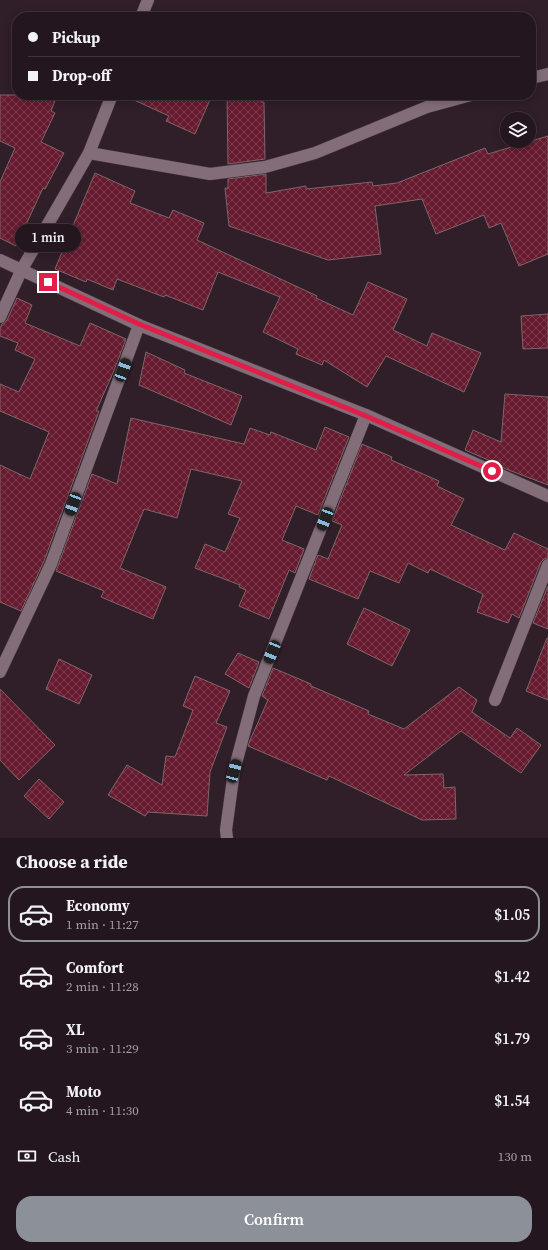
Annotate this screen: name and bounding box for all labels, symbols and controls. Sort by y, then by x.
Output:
text: Pickup [52,27,100,48]
text: Drop-off [52,65,111,86]
map controls [500,112,536,148]
button: layers [500,112,536,148]
callout: 1 min [15,224,81,252]
text: 1 min [31,229,65,246]
route end [39,273,57,291]
car [113,357,133,383]
route start [483,462,501,480]
car [63,491,83,517]
car [315,506,335,532]
car [262,639,282,665]
car [225,758,243,784]
text: Choose a ride [16,849,128,874]
text: Economy [66,895,130,916]
icon: car [18,896,54,932]
text: $1.05 [494,904,530,925]
text: 1 min · 11:27 [66,916,139,933]
text: Comfort [66,957,124,978]
icon: car [18,958,54,994]
text: $1.42 [494,966,530,987]
text: 2 min · 11:28 [66,978,139,995]
text: XL [66,1019,85,1040]
icon: car [18,1020,54,1056]
text: $1.79 [494,1028,530,1049]
text: 3 min · 11:29 [66,1040,139,1057]
text: Moto [66,1081,101,1102]
icon: car [18,1082,54,1118]
text: $1.54 [494,1090,530,1111]
text: 4 min · 11:30 [66,1102,139,1119]
icon: cash [16,1145,38,1167]
text: Cash [48,1146,80,1167]
text: 130 m [498,1148,532,1165]
button: Confirm [16,1196,532,1242]

